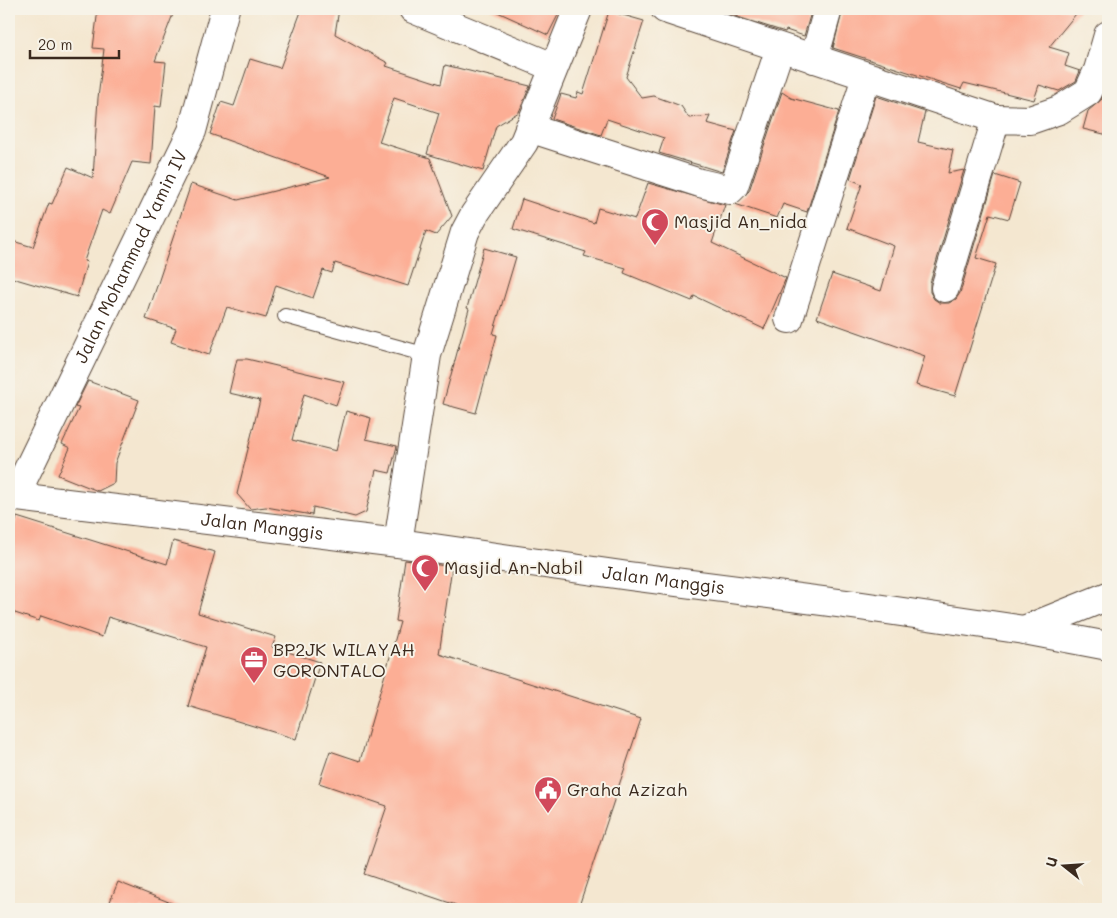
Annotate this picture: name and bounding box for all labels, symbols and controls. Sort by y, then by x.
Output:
scale bar [30,28,119,60]
text: 20 m [38,34,72,54]
street label: Jalan Mohammad Yamin IV [68,146,192,367]
mosque icon: Masjid An_nida [640,207,670,246]
place label: Masjid An_nida [674,209,808,233]
street label: Jalan Manggis [200,506,325,545]
mosque icon: Masjid An-Nabil [410,553,440,592]
place label: Masjid An-Nabil [444,555,583,579]
street label: Jalan Manggis [601,559,726,599]
place label: BP2JK WILAYAH GORONTALO [273,637,414,682]
office icon: BP2JK WILAYAH GORONTALO [239,645,269,684]
public building icon: Graha Azizah [533,775,563,814]
place label: Graha Azizah [567,777,687,801]
north arrow [1040,840,1090,890]
text: U [1041,855,1062,870]

